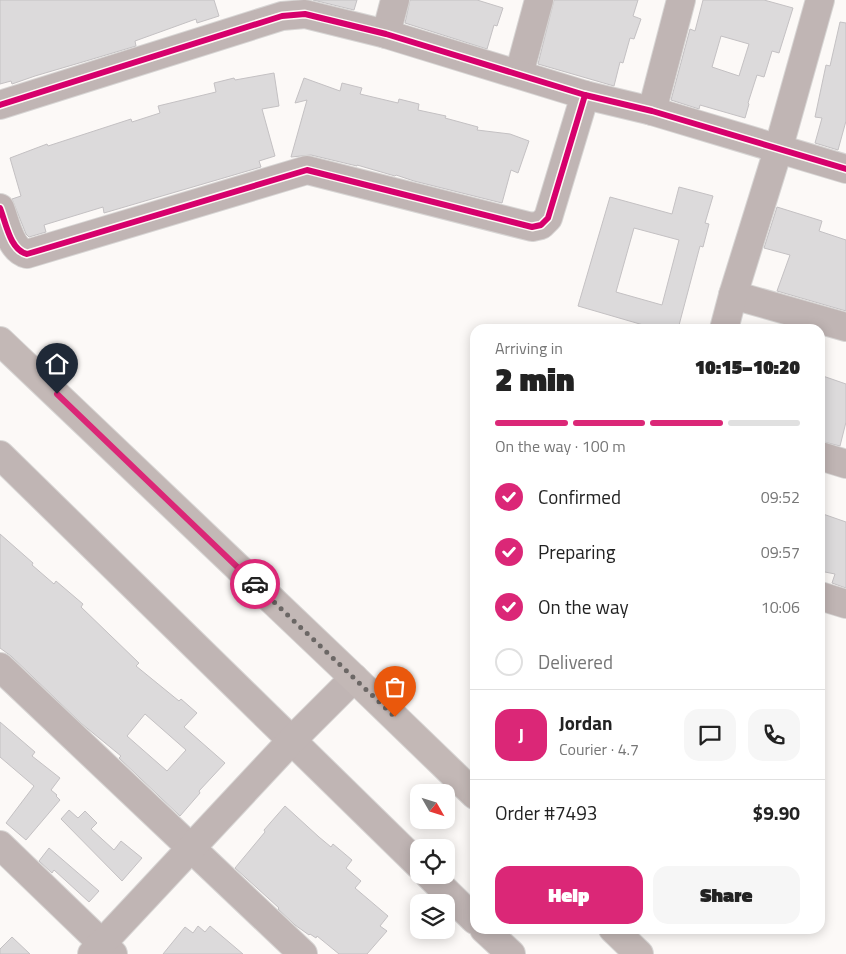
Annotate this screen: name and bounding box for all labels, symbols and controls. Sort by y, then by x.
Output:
text: Arriving in [495,336,563,360]
pin [36,343,78,394]
icon: home [43,350,71,378]
text: 10:15–10:20 [695,352,800,381]
text: 2 min [495,355,575,403]
text: On the way · 100 m [495,434,626,458]
text: Confirmed [538,482,621,511]
icon: check [495,483,523,511]
text: 09:52 [761,485,800,509]
text: Preparing [538,537,615,566]
icon: check [495,538,523,566]
text: 09:57 [761,540,800,564]
courier [230,559,280,609]
icon: car [241,570,269,598]
text: On the way [538,592,629,621]
icon: check [495,593,523,621]
text: 10:06 [761,595,800,619]
text: Delivered [538,647,613,676]
pin [374,666,416,717]
icon: bag [381,673,409,701]
text: Jordan [559,708,612,737]
button: chat [684,709,736,761]
button: phone [748,709,800,761]
text: J [518,720,524,749]
text: Courier · 4.7 [559,737,639,761]
north arrow [410,784,455,829]
map controls [410,784,455,939]
text: Order #7493 [495,798,597,827]
text: $9.90 [753,798,800,827]
button: locate [410,839,455,884]
button: Help [495,866,643,924]
button: Share [653,866,800,924]
button: layers [410,894,455,939]

